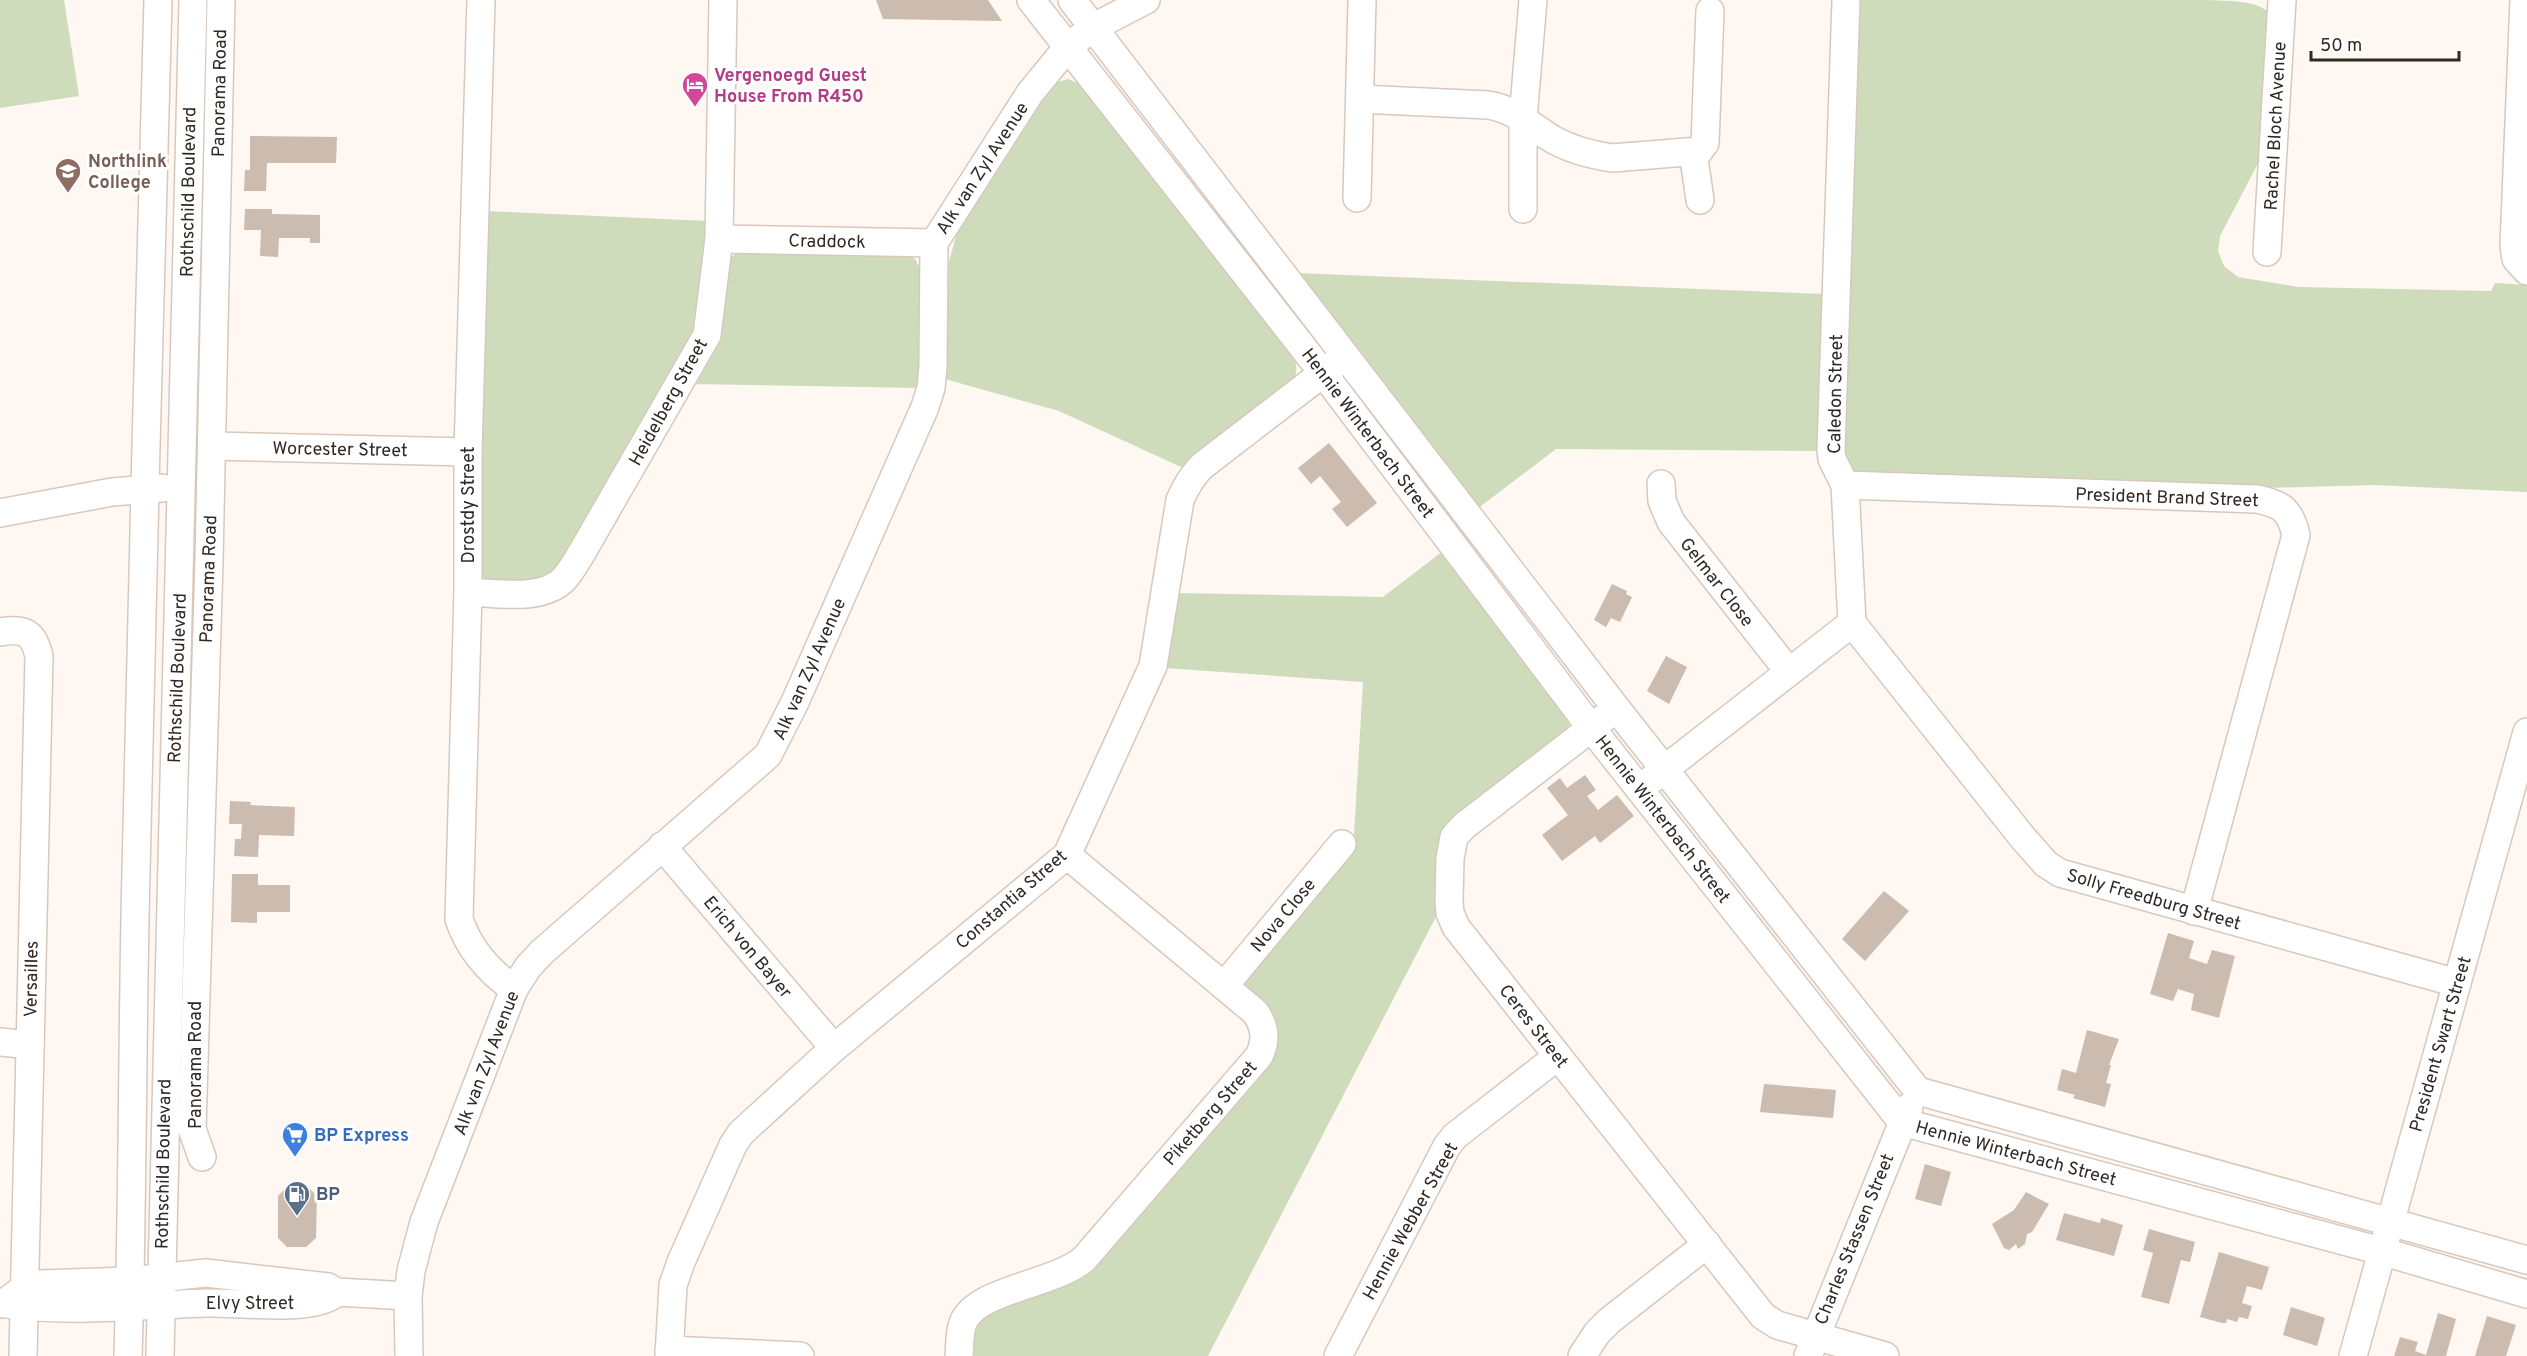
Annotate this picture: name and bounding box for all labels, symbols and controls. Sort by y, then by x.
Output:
scale bar [2311,24,2460,62]
street label: Panorama Road [208,29,233,157]
text: 50 m [2320,35,2362,58]
street label: Rachel Bloch Avenue [2261,41,2292,211]
place label: Vergenoegd Guest House From R450 [714,65,867,109]
hotel icon: Vergenoegd Guest House From R450 [680,70,710,108]
street label: Alk van Zyl Avenue [932,98,1035,239]
street label: Rothschild Boulevard [177,107,202,277]
place label: Northlink College [88,151,167,195]
school or university icon: Northlink College [53,156,83,194]
street label: Craddock [788,230,866,255]
street label: Caledon Street [1824,334,1849,454]
street label: Heidelberg Street [625,335,714,470]
street label: Hennie Winterbach Street [1295,344,1438,524]
street label: Worcester Street [272,438,408,463]
street label: Drostdy Street [458,446,481,564]
street label: President Brand Street [2075,484,2259,513]
street label: Panorama Road [196,515,223,643]
street label: Gelmar Close [1674,534,1758,632]
street label: Rothschild Boulevard [164,592,193,764]
street label: Alk van Zyl Avenue [769,595,852,744]
street label: Hennie Winterbach Street [1589,731,1735,909]
street label: Constantia Street [951,845,1073,955]
street label: Solly Freedburg Street [2064,865,2243,936]
street label: Nova Close [1247,874,1322,958]
street label: Erich von Bayer [697,892,796,1004]
street label: Versailles [20,941,45,1017]
street label: President Swart Street [2405,954,2478,1135]
street label: Ceres Street [1493,980,1573,1073]
street label: Alk van Zyl Avenue [449,988,526,1139]
street label: Panorama Road [185,1001,208,1129]
street label: Piketberg Street [1159,1057,1263,1171]
street label: Rothschild Boulevard [152,1079,177,1249]
street label: Hennie Winterbach Street [1913,1117,2119,1192]
supermarket icon: BP Express [280,1120,310,1158]
place label: BP Express [314,1125,409,1148]
street label: Hennie Webber Street [1358,1139,1464,1305]
street label: Charles Stassen Street [1811,1151,1900,1329]
fuel station icon: BP [282,1179,312,1217]
place label: BP [316,1184,340,1207]
street label: Elvy Street [206,1293,294,1316]

